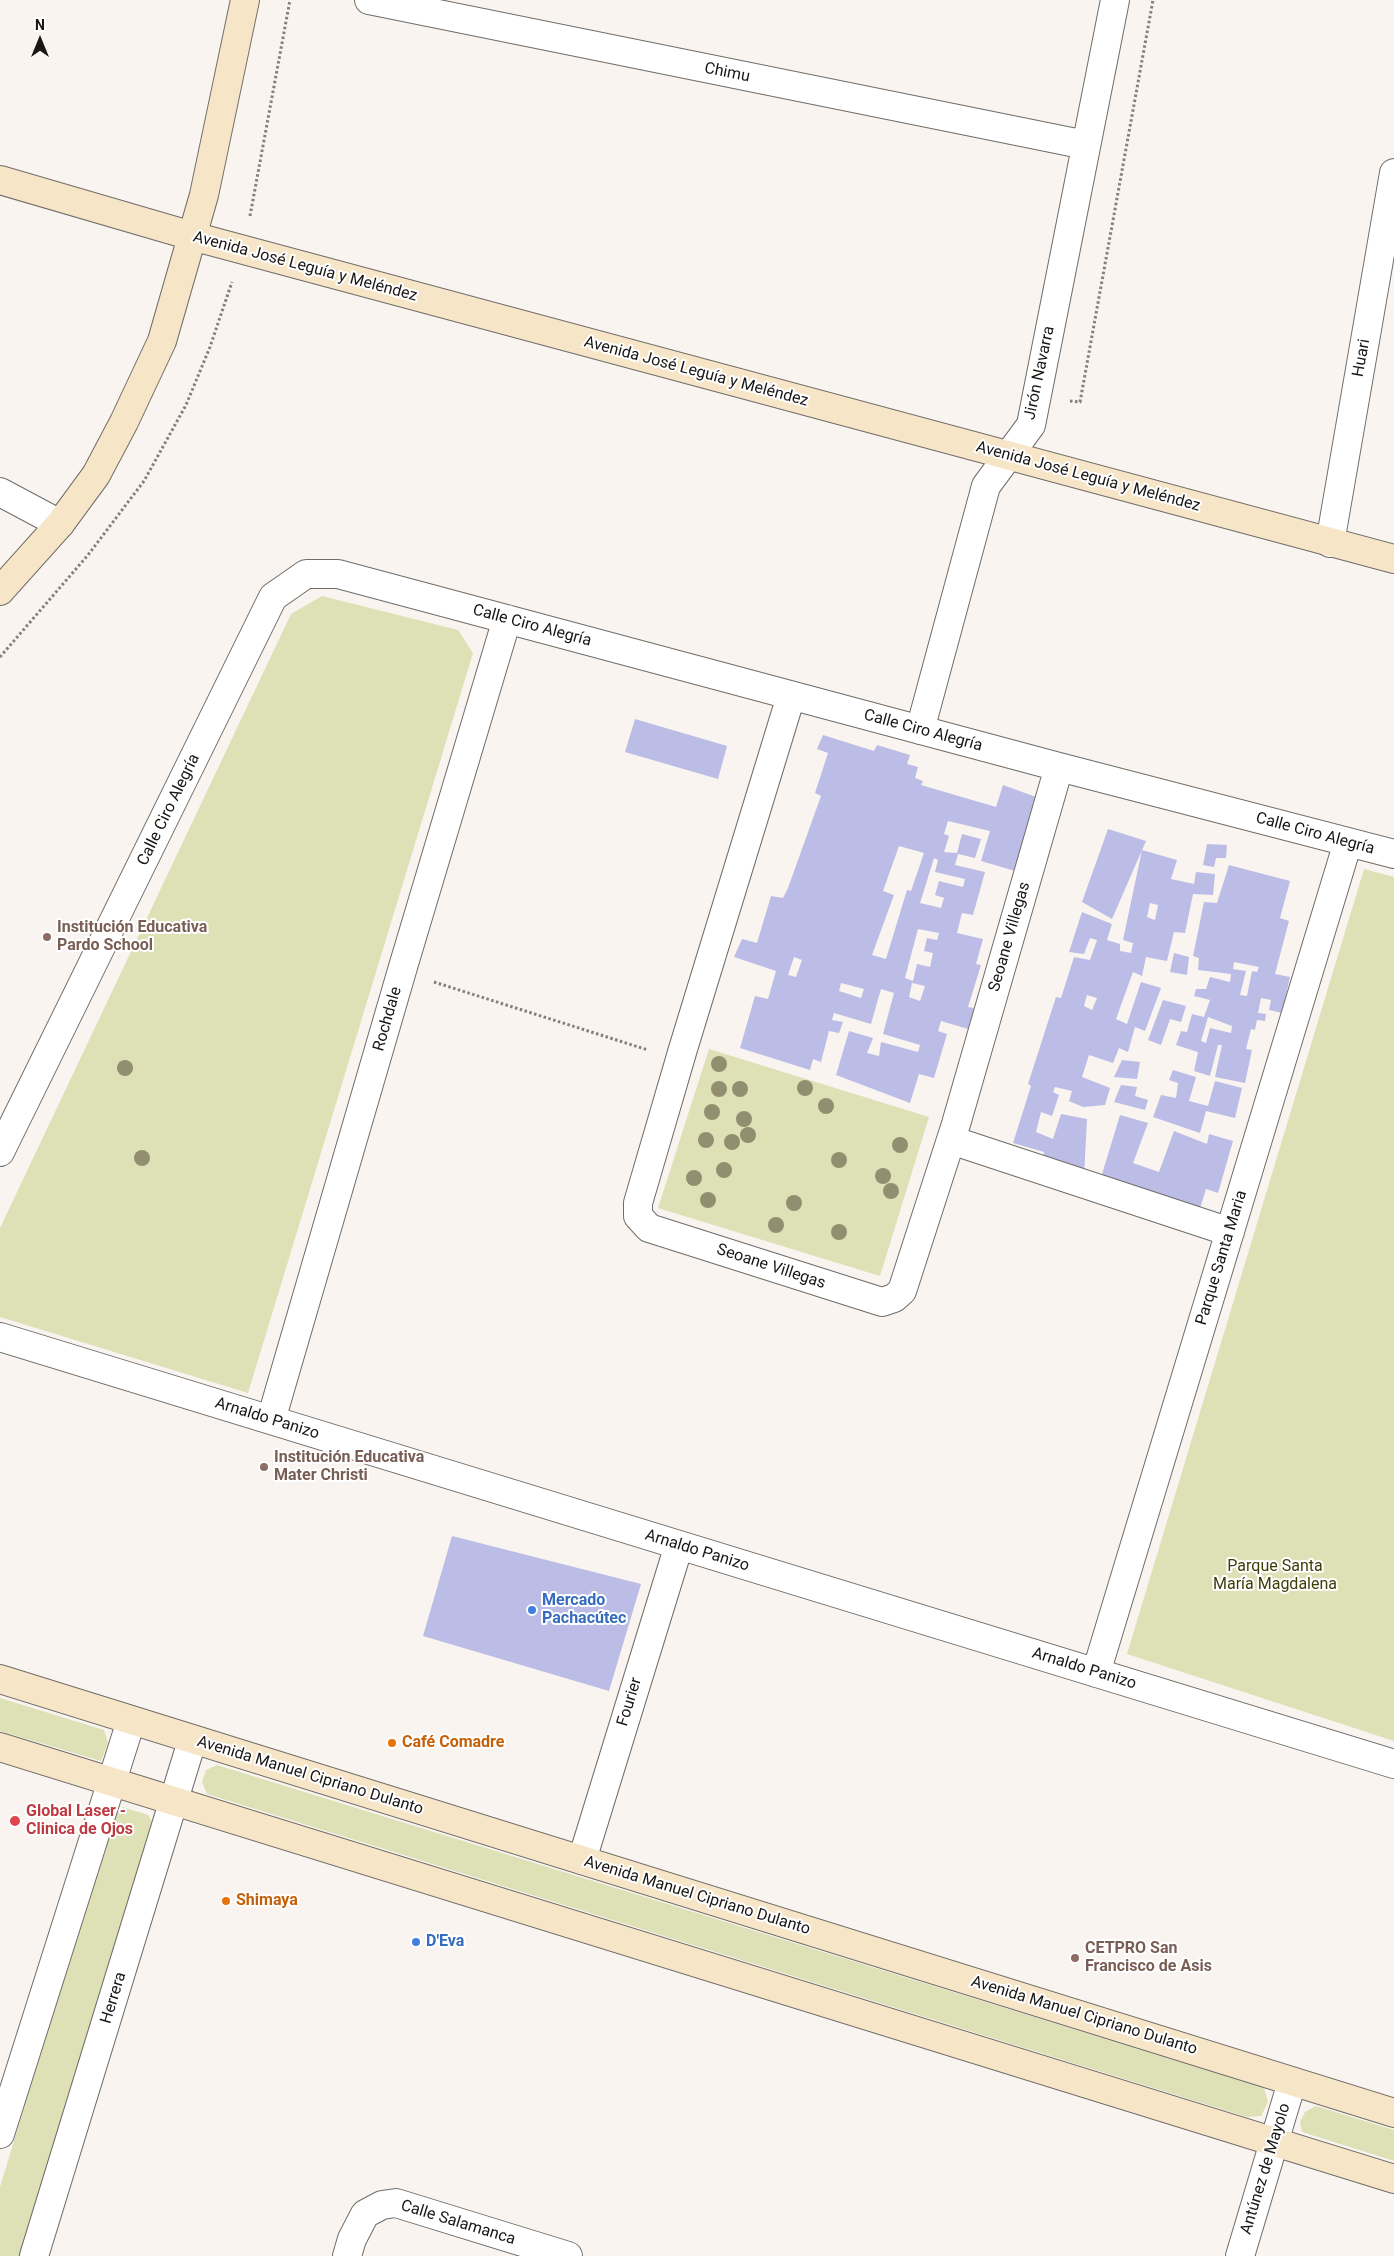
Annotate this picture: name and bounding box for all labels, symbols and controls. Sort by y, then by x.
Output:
north arrow [15,15,65,65]
text: N [35,17,45,33]
street label: Chimu [703,59,751,87]
street label: Avenida José Leguía y Meléndez [191,228,419,306]
street label: Jirón Navarra [1021,324,1059,422]
street label: Avenida José Leguía y Meléndez [582,333,810,411]
street label: Huari [1349,337,1375,379]
street label: Avenida José Leguía y Meléndez [974,438,1202,516]
street label: Calle Ciro Alegría [471,601,593,651]
street label: Calle Ciro Alegría [862,706,984,756]
street label: Calle Ciro Alegría [134,751,204,869]
street label: Calle Ciro Alegría [1254,809,1376,859]
street label: Seoane Villegas [985,880,1035,994]
place label: Institución Educativa Pardo School [57,918,207,956]
marker: Institución Educativa Pardo School [41,931,53,943]
street label: Rochdale [370,985,406,1053]
street label: Parque Santa Maria [1192,1188,1252,1328]
street label: Seoane Villegas [714,1240,828,1294]
street label: Arnaldo Panizo [213,1394,321,1444]
place label: Institución Educativa Mater Christi [274,1448,424,1486]
marker: Institución Educativa Mater Christi [258,1461,270,1473]
street label: Arnaldo Panizo [643,1526,751,1576]
park label: Parque Santa María Magdalena [1213,1557,1337,1595]
place label: Mercado Pachacútec [542,1591,626,1629]
marker: Mercado Pachacútec [526,1604,538,1616]
street label: Arnaldo Panizo [1030,1644,1138,1694]
street label: Fourier [614,1675,646,1729]
street label: Avenida Manuel Cipriano Dulanto [195,1732,425,1820]
place label: Café Comadre [402,1733,504,1753]
marker: Café Comadre [386,1737,398,1749]
place label: Global Laser - Clinica de Ojos [26,1802,133,1840]
marker: Global Laser - Clinica de Ojos [8,1814,22,1828]
street label: Avenida Manuel Cipriano Dulanto [582,1852,812,1940]
place label: Shimaya [236,1891,298,1911]
marker: Shimaya [220,1895,232,1907]
place label: D'Eva [426,1932,464,1952]
marker: D'Eva [410,1936,422,1948]
place label: CETPRO San Francisco de Asis [1085,1939,1212,1977]
marker: CETPRO San Francisco de Asis [1069,1952,1081,1964]
street label: Herrera [97,1970,131,2026]
street label: Avenida Manuel Cipriano Dulanto [969,1972,1199,2060]
street label: Antúnez de Mayolo [1237,2101,1295,2237]
street label: Calle Salamanca [398,2196,518,2250]

